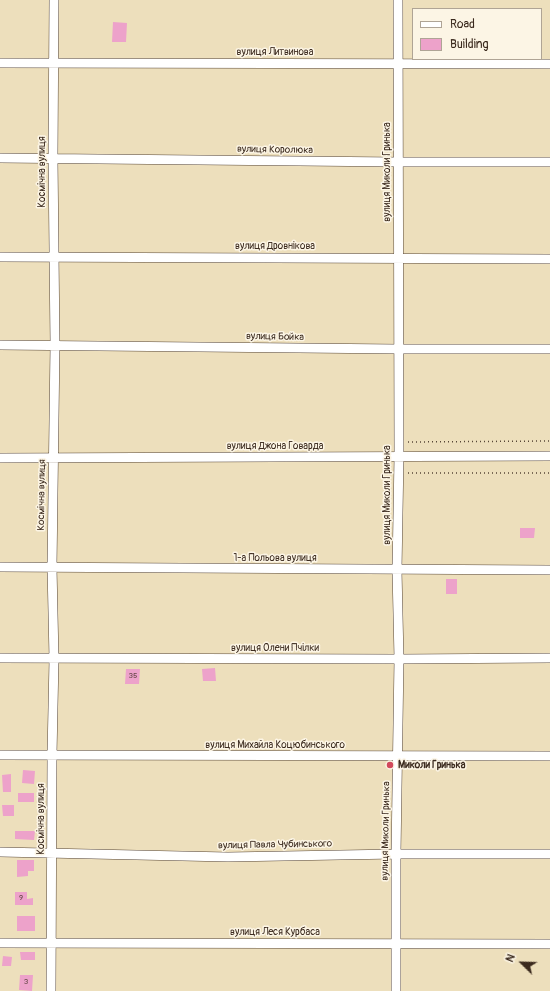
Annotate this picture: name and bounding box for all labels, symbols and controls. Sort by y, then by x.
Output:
legend [412,8,542,60]
text: Road [450,17,475,32]
text: Building [450,37,489,52]
street label: вулиця Литвинова [237,46,313,58]
street label: вулиця Миколи Гринька [381,122,393,222]
street label: Космічна вулиця [36,136,48,208]
street label: вулиця Королюка [237,143,313,157]
street label: вулиця Дровнікова [235,240,315,252]
street label: вулиця Бойка [246,330,304,344]
street label: вулиця Джона Говарда [227,440,323,452]
street label: вулиця Миколи Гринька [381,445,393,545]
street label: Космічна вулиця [35,459,49,531]
street label: 1-а Польова вулиця [233,552,317,564]
street label: вулиця Олени Пчілки [231,642,319,654]
house number: 35 [129,671,137,681]
street label: вулиця Михайла Коцюбинського [205,739,345,751]
place label: Миколи Гринька [398,759,465,771]
marker: Миколи Гринька [385,760,395,770]
street label: вулиця Миколи Гринька [379,781,393,881]
street label: Космічна вулиця [35,783,47,855]
street label: вулиця Павла Чубинського [218,838,332,852]
house number: 9 [19,893,23,903]
street label: вулиця Леся Курбаса [230,926,320,938]
north arrow [502,943,542,983]
text: N [503,952,518,964]
house number: 3 [24,977,28,987]

